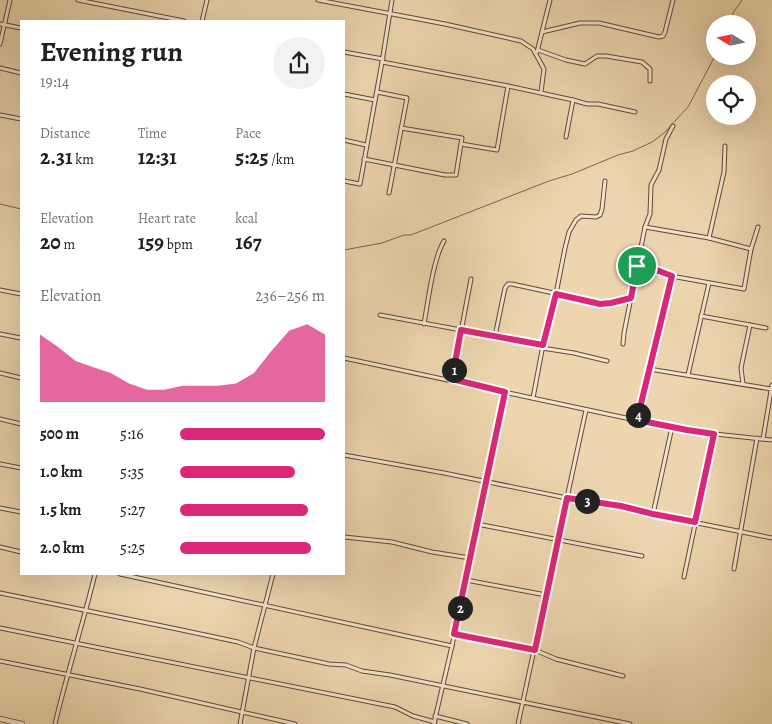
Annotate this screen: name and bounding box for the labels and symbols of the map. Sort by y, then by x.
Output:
north arrow [706,15,756,65]
pin [616,245,658,287]
pin: 1 [442,358,466,382]
pin: 4 [626,402,650,428]
pin: 3 [574,488,600,514]
pin: 2 [448,596,472,620]

